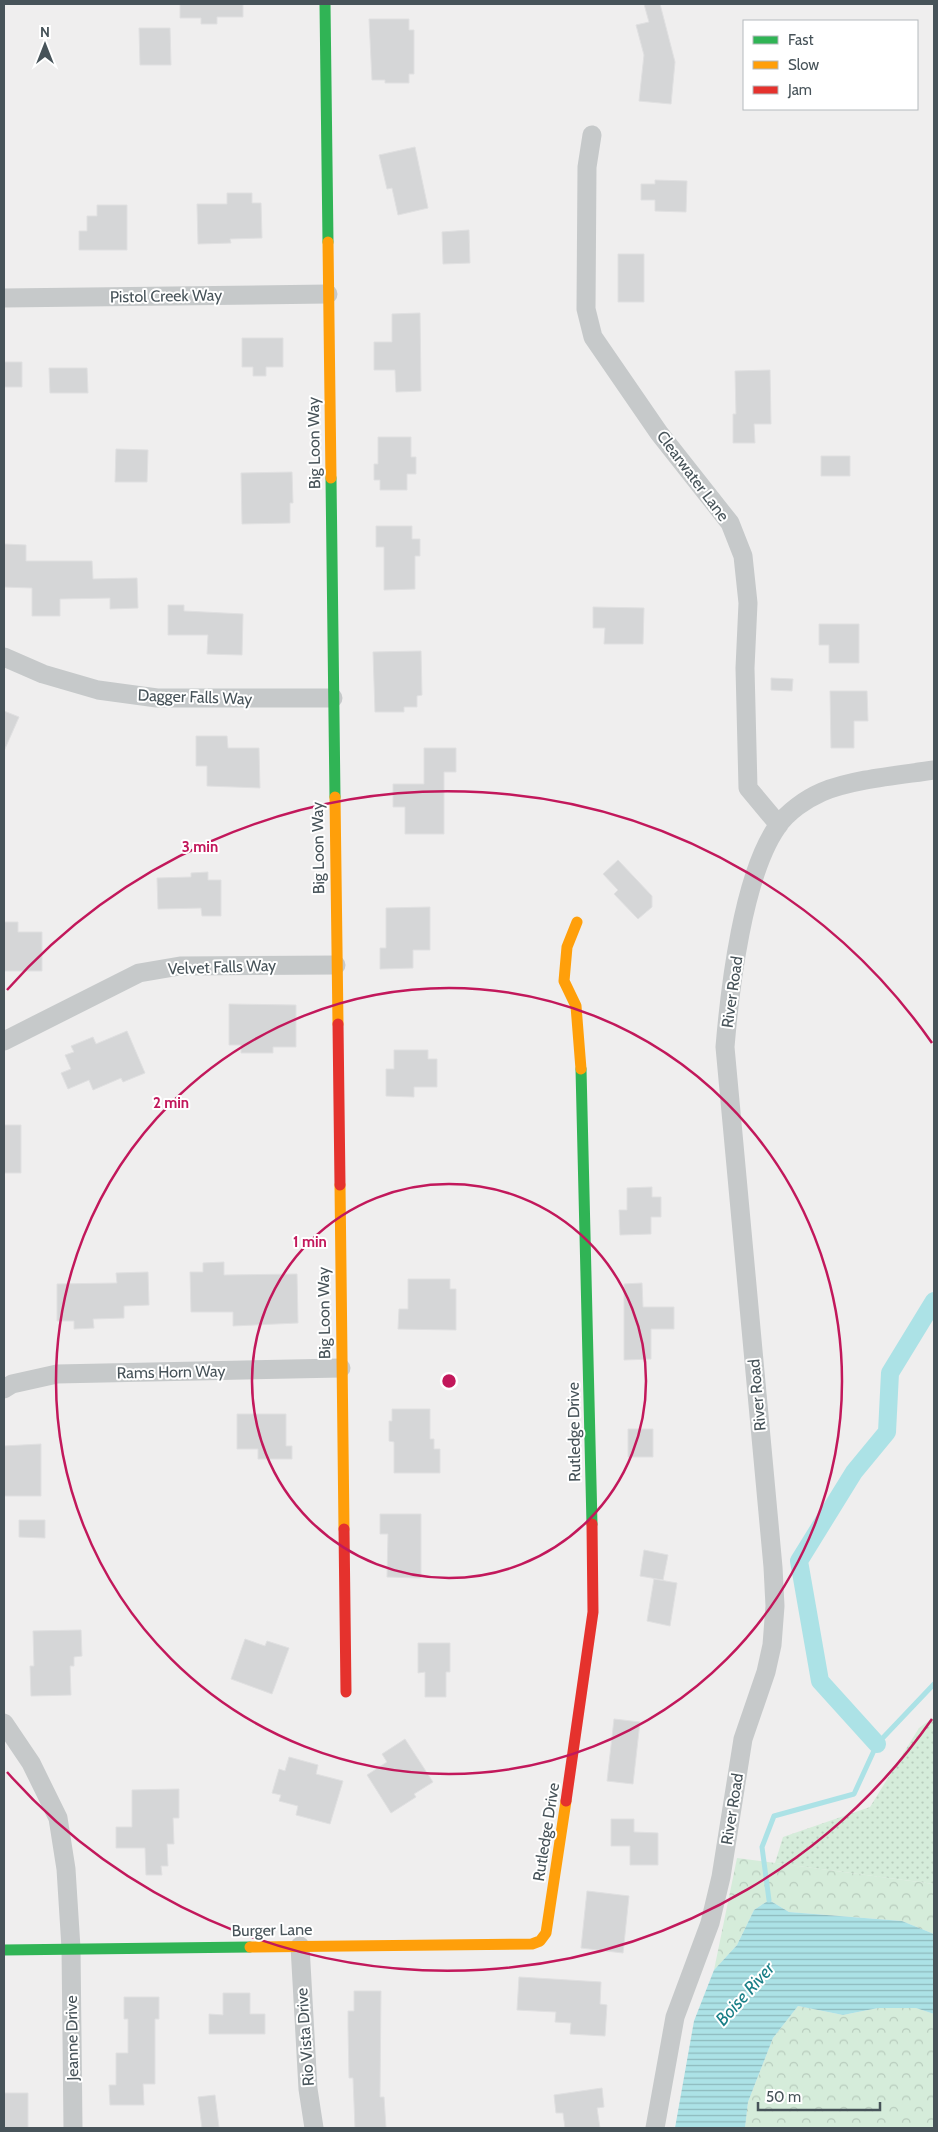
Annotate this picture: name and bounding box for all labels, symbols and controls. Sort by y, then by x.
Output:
north arrow [20,20,70,70]
legend [743,20,918,110]
text: N [40,23,50,41]
text: Fast [788,31,813,49]
text: Slow [788,56,819,74]
text: Jam [787,81,812,99]
street label: Pistol Creek Way [110,286,222,306]
street label: Big Loon Way [304,397,324,489]
street label: Clearwater Lane [653,427,733,525]
street label: Dagger Falls Way [137,686,253,708]
street label: Big Loon Way [308,802,328,894]
text: 3 min [182,838,218,856]
street label: River Road [718,955,746,1029]
street label: Velvet Falls Way [167,956,277,978]
text: 2 min [153,1094,189,1112]
text: 1 min [293,1233,327,1251]
street label: Big Loon Way [314,1267,334,1359]
street label: River Road [744,1358,770,1432]
street label: Rams Horn Way [116,1362,226,1382]
centre of rings [440,1372,458,1390]
street label: Rutledge Drive [564,1382,584,1482]
street label: River Road [717,1772,747,1846]
street label: Rutledge Drive [529,1781,563,1883]
street label: Burger Lane [232,1920,312,1940]
water label: Boise River [711,1957,780,2030]
street label: Rio Vista Drive [292,1987,318,2087]
street label: Jeanne Drive [62,1995,82,2082]
scale bar [758,2080,880,2112]
text: 50 m [766,2088,801,2106]

